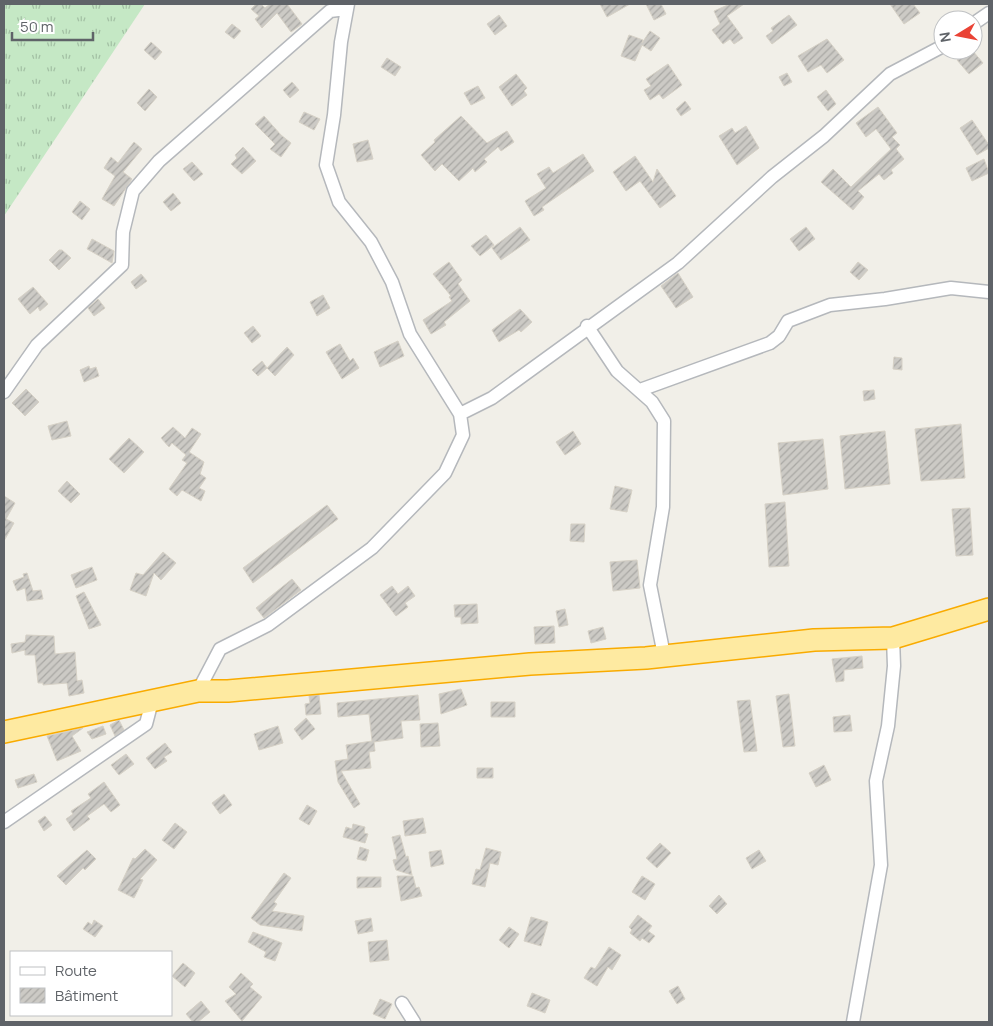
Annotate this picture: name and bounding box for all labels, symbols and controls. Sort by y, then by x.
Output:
scale bar [12,10,94,42]
north arrow [933,10,983,60]
text: 50 m [20,16,54,37]
text: N [934,31,955,44]
legend [10,951,172,1016]
text: Route [55,960,97,981]
text: Bâtiment [55,985,118,1006]

